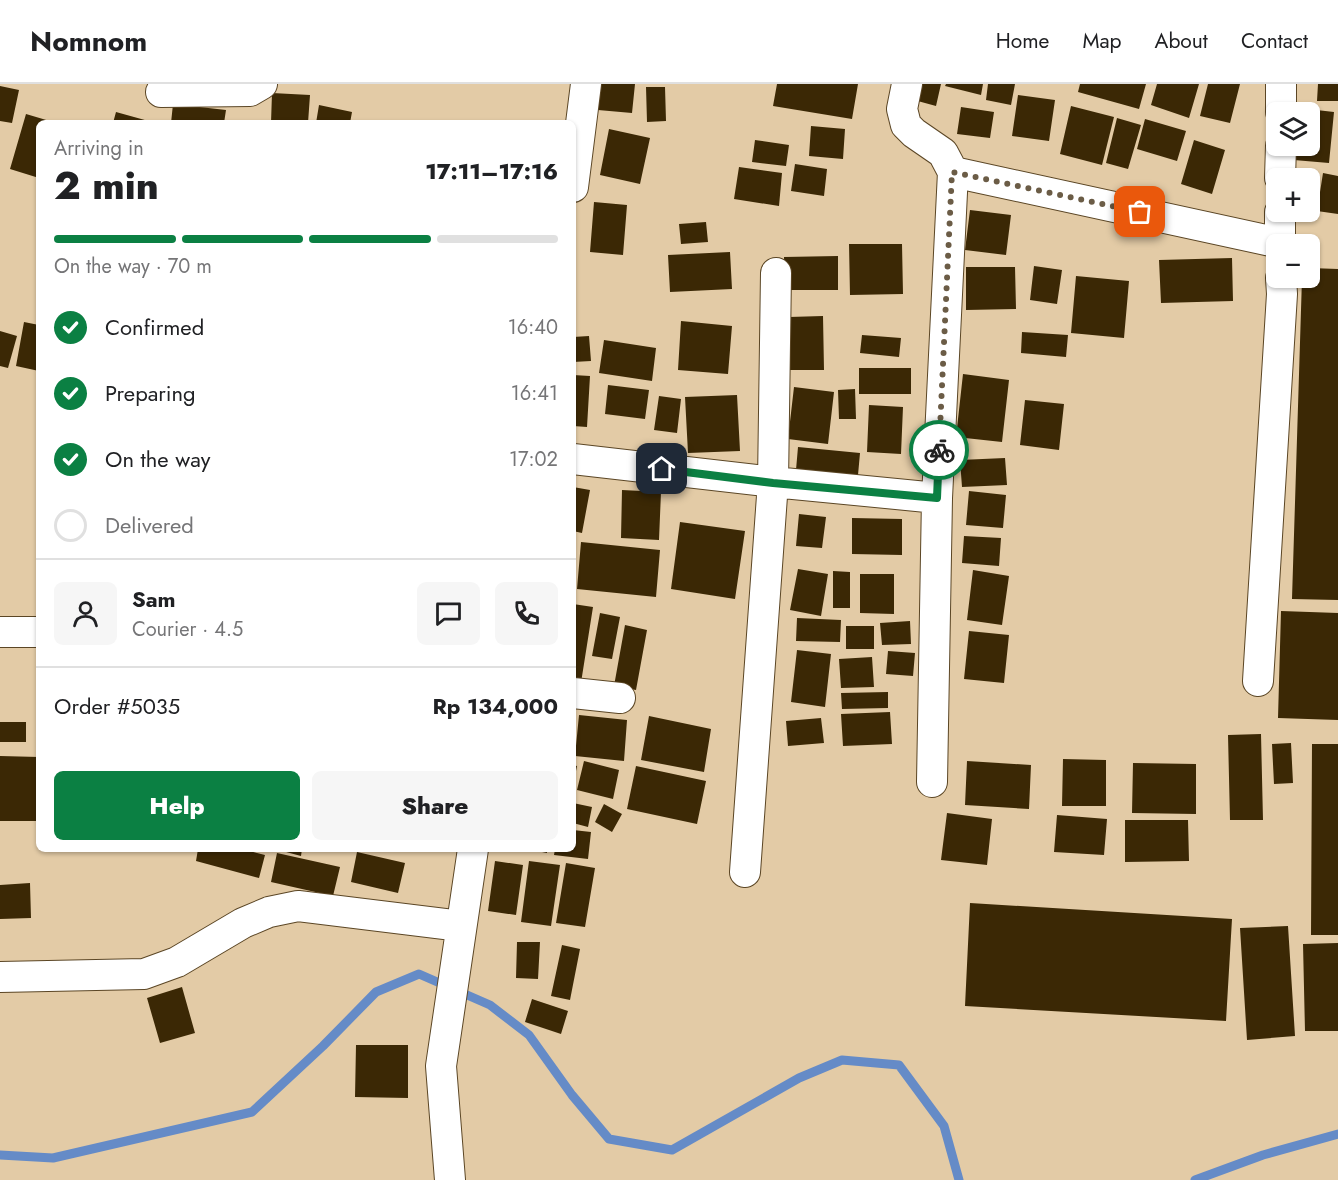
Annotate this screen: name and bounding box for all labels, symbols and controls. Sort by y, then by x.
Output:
text: Nomnom [30,21,147,62]
text: Home [996,26,1049,56]
text: Map [1082,26,1122,56]
text: About [1155,26,1208,56]
text: Contact [1241,26,1308,56]
map controls [1266,102,1320,288]
button: layers [1266,102,1320,156]
text: Arriving in [54,134,144,163]
text: 17:11–17:16 [425,155,558,187]
text: 2 min [54,157,159,214]
button: + [1266,168,1320,222]
pin [1114,186,1165,237]
icon: bag [1123,195,1156,228]
button: − [1266,234,1320,288]
text: On the way · 70 m [54,252,212,281]
icon: check [54,311,87,344]
text: Confirmed [105,311,204,343]
text: 16:40 [508,313,558,342]
icon: check [54,377,87,410]
text: Preparing [105,377,196,409]
text: 16:41 [511,379,558,408]
courier [909,420,969,480]
icon: bike [923,434,956,467]
icon: check [54,443,87,476]
text: On the way [105,443,210,475]
pin [636,443,687,494]
text: 17:02 [509,445,558,474]
icon: home [645,452,678,485]
text: Delivered [105,509,194,541]
button: person [54,582,117,645]
button: chat [417,582,480,645]
button: phone [495,582,558,645]
text: Sam [132,583,176,615]
text: Courier · 4.5 [132,615,243,644]
text: Order #5035 [54,690,180,722]
text: Rp 134,000 [433,690,558,722]
button: Help [54,771,300,840]
button: Share [312,771,558,840]

